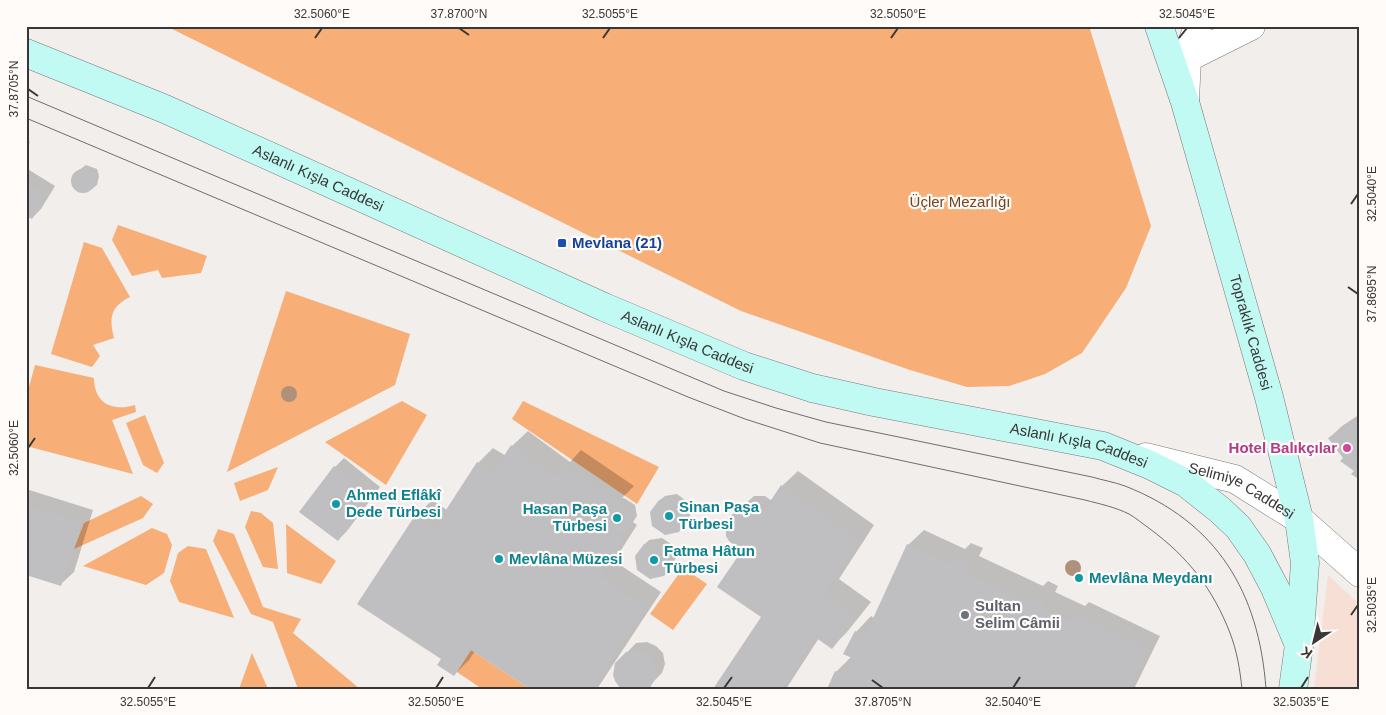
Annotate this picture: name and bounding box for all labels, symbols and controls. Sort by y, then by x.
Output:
text: 32.5060°E [294,7,350,21]
text: 37.8700°N [431,7,487,21]
text: 32.5055°E [582,7,638,21]
text: 32.5050°E [870,7,926,21]
text: 32.5045°E [1159,7,1215,21]
text: 37.8705°N [7,61,21,117]
street label: Aslanlı Kışla Caddesi [250,141,387,215]
text: 32.5040°E [1365,166,1379,222]
park label: Üçler Mezarlığı [910,193,1010,210]
place label: Mevlana (21) [572,234,662,251]
marker: Mevlana (21) [556,237,568,249]
text: 37.8695°N [1365,266,1379,322]
street label: Topraklık Caddesi [1227,273,1276,392]
street label: Aslanlı Kışla Caddesi [619,306,756,377]
street label: Aslanlı Kışla Caddesi [1009,419,1150,471]
text: 32.5060°E [7,420,21,476]
place label: Hotel Balıkçılar [1229,439,1337,456]
marker: Hotel Balıkçılar [1341,442,1353,454]
street label: Selimiye Caddesi [1187,459,1298,522]
place label: Ahmed Eflâkî Dede Türbesi [346,486,442,520]
marker: Ahmed Eflâkî Dede Türbesi [330,498,342,510]
place label: Sinan Paşa Türbesi [679,498,760,532]
place label: Hasan Paşa Türbesi [523,500,608,534]
marker: Sinan Paşa Türbesi [663,510,675,522]
marker: Hasan Paşa Türbesi [611,512,623,524]
place label: Fatma Hâtun Türbesi [664,542,755,576]
place label: Mevlâna Müzesi [509,550,622,567]
marker: Mevlâna Müzesi [493,553,505,565]
marker: Fatma Hâtun Türbesi [648,554,660,566]
place label: Mevlâna Meydanı [1089,569,1212,586]
marker: Mevlâna Meydanı [1073,572,1085,584]
text: 32.5035°E [1365,577,1379,633]
place label: Sultan Selim Câmii [975,597,1060,631]
marker: Sultan Selim Câmii [959,609,971,621]
north arrow [1288,618,1338,668]
text: K [1298,643,1315,662]
text: 32.5055°E [120,695,176,709]
text: 32.5050°E [408,695,464,709]
text: 32.5045°E [696,695,752,709]
text: 37.8705°N [855,695,911,709]
text: 32.5040°E [985,695,1041,709]
text: 32.5035°E [1273,695,1329,709]

